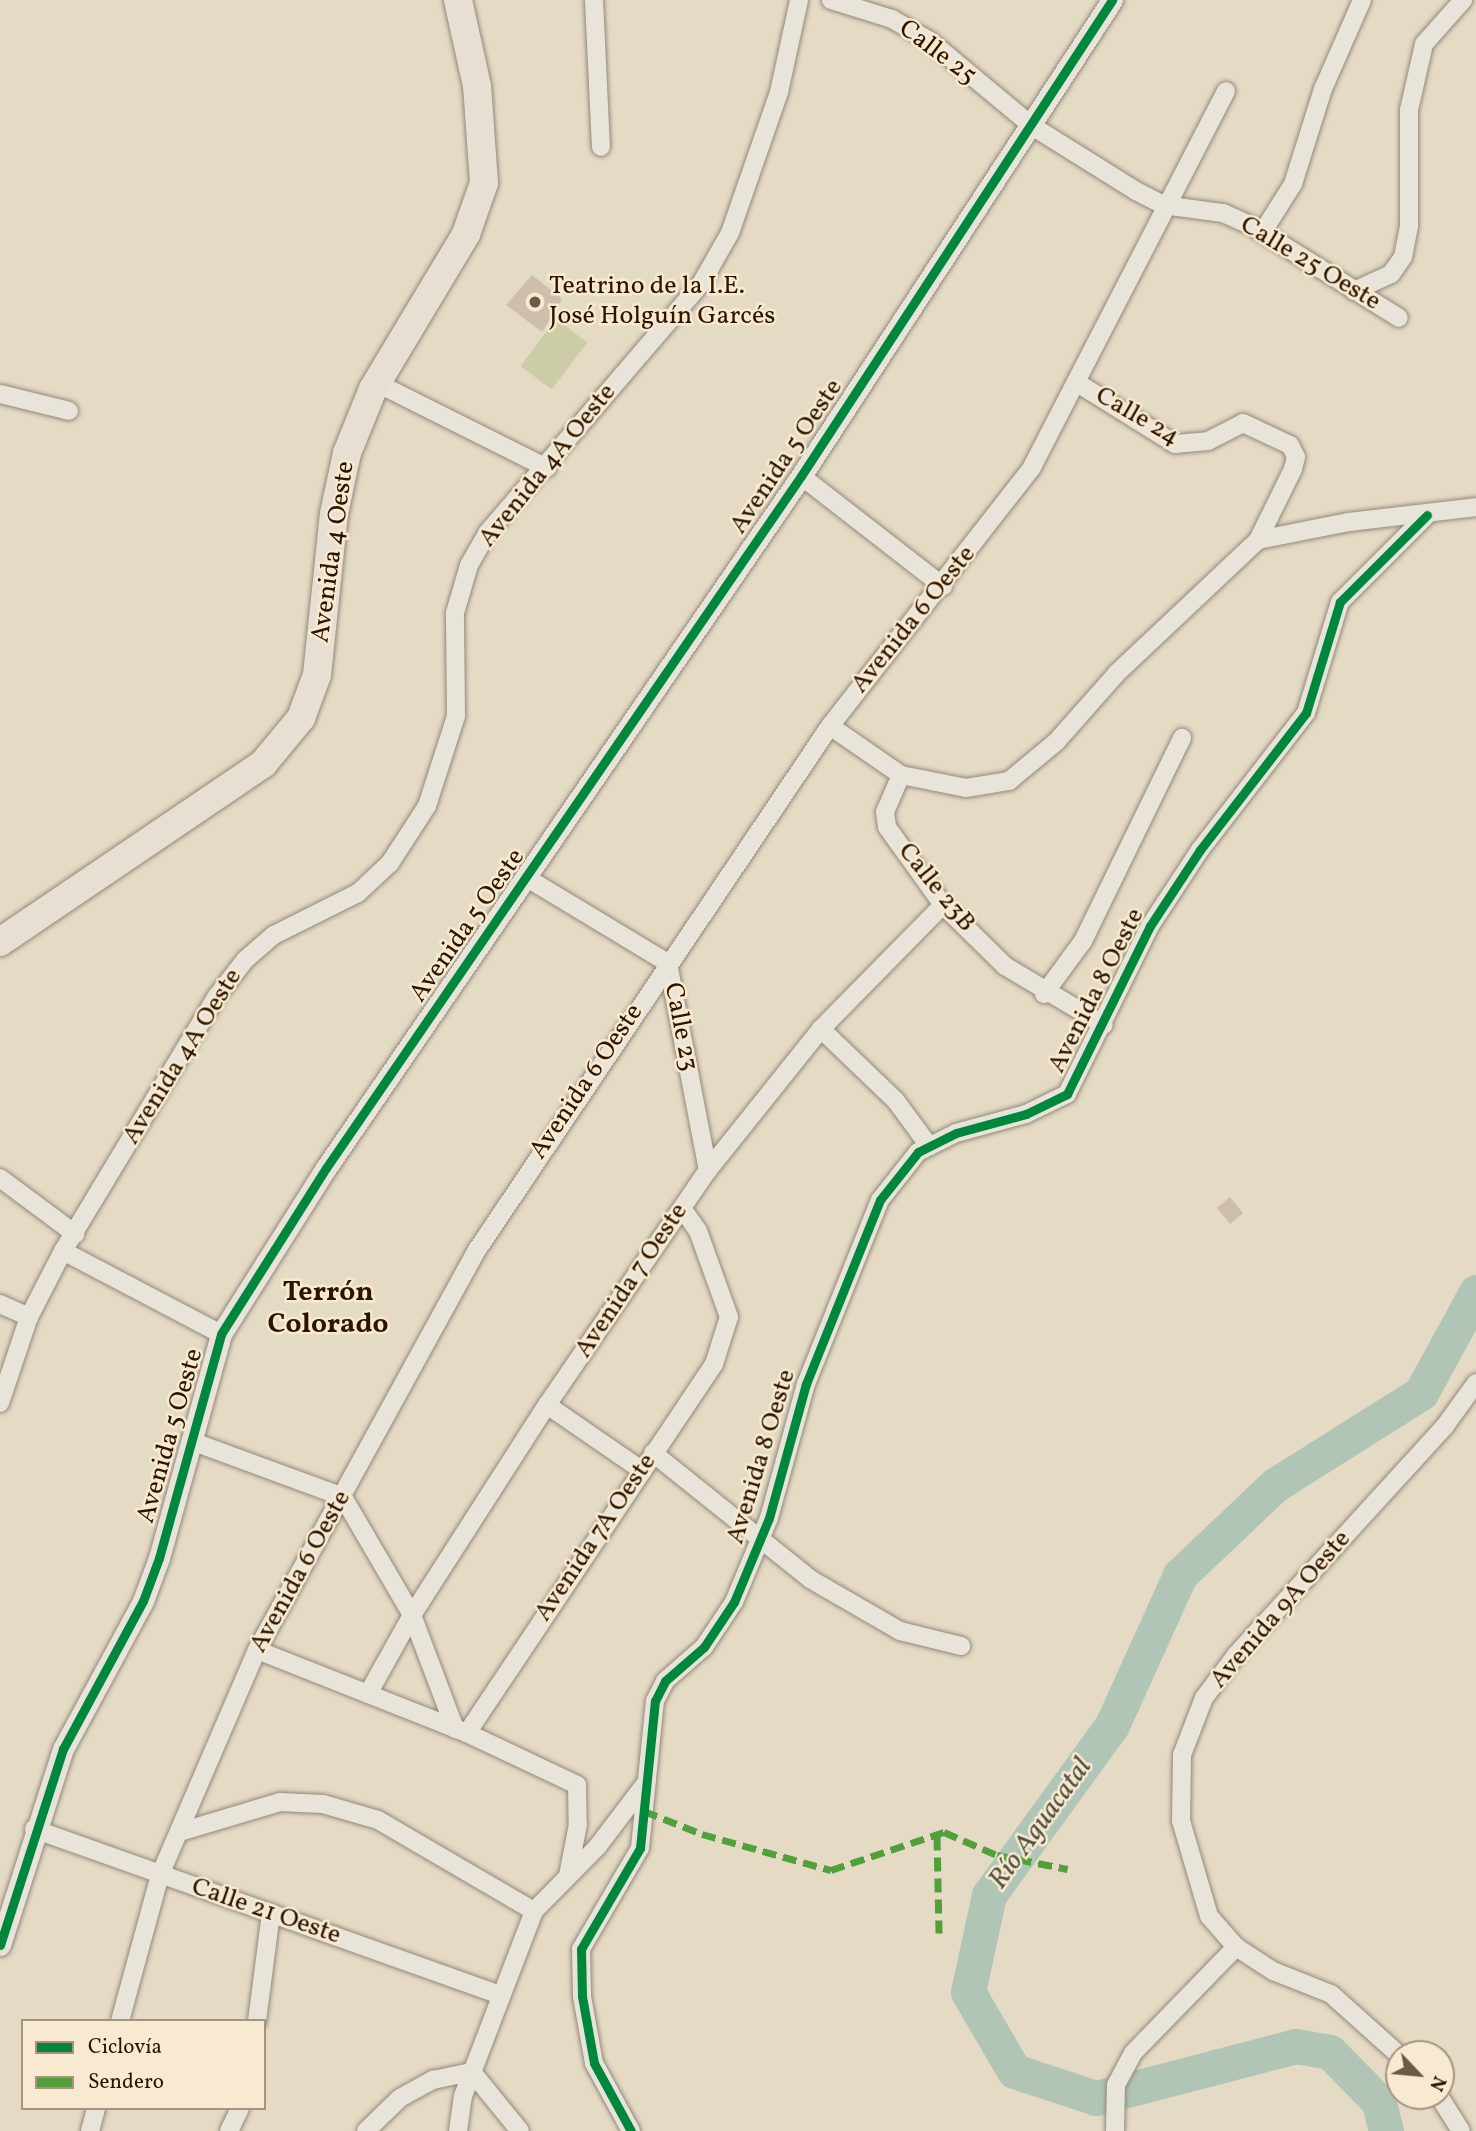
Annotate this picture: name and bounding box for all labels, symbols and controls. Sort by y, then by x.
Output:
street label: Calle 25 [892,14,982,92]
street label: Calle 25 Oeste [1234,210,1386,318]
place label: Teatrino de la I.E. José Holguín Garcés [549,271,775,332]
marker: Teatrino de la I.E. José Holguín Garcés [527,294,543,310]
street label: Avenida 5 Oeste [724,374,850,540]
street label: Avenida 4A Oeste [473,378,623,554]
street label: Calle 24 [1089,381,1185,453]
street label: Avenida 4 Oeste [306,459,362,645]
street label: Avenida 6 Oeste [845,540,983,700]
street label: Calle 23B [891,837,981,939]
street label: Avenida 5 Oeste [404,843,532,1009]
street label: Avenida 8 Oeste [1042,903,1152,1079]
street label: Avenida 4A Oeste [116,963,250,1151]
street label: Calle 23 [656,980,704,1074]
street label: Avenida 6 Oeste [524,998,650,1166]
street label: Avenida 7 Oeste [569,1198,695,1364]
district label: Terrón Colorado [268,1276,388,1342]
street label: Avenida 5 Oeste [131,1345,211,1527]
street label: Avenida 8 Oeste [721,1366,803,1548]
street label: Avenida 7A Oeste [528,1448,664,1628]
street label: Avenida 6 Oeste [244,1485,358,1659]
street label: Avenida 9A Oeste [1204,1525,1358,1695]
water label: Río Aguacatal [982,1752,1100,1896]
street label: Calle 21 Oeste [187,1872,345,1952]
legend [21,2019,266,2110]
text: Ciclovía [88,2033,162,2062]
north arrow [1385,2040,1455,2110]
text: Sendero [88,2068,164,2097]
text: N [1422,2071,1452,2095]

